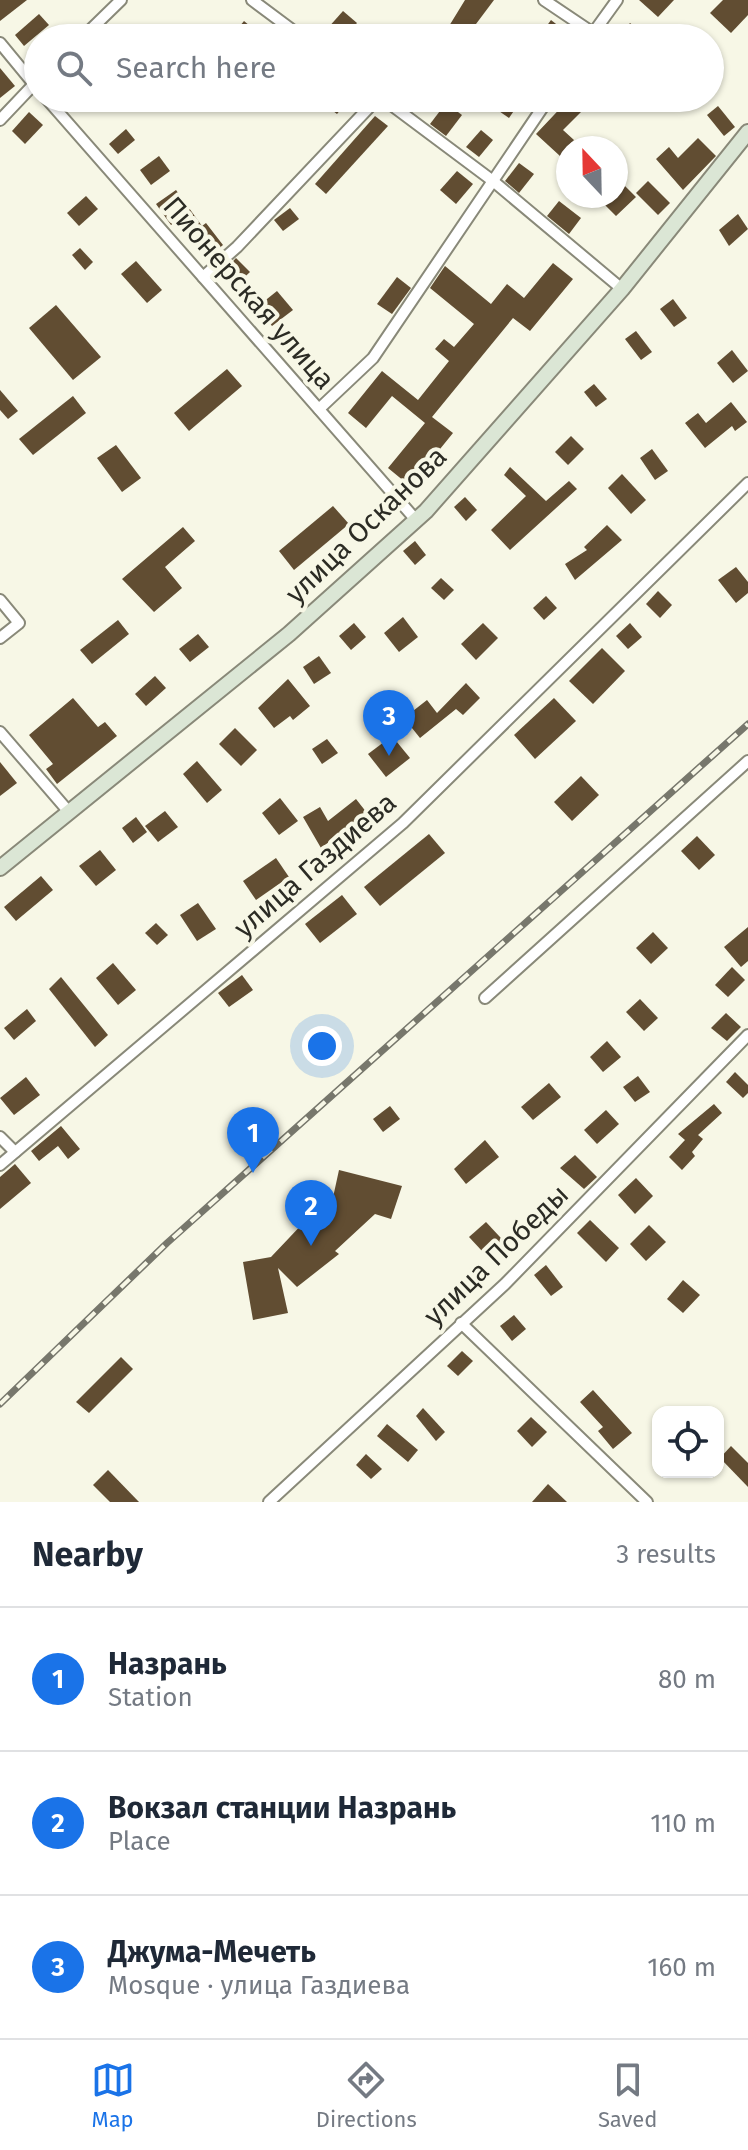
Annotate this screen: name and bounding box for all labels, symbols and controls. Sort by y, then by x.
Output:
search box [24,24,724,112]
icon: search [52,46,96,90]
text: Search here [116,50,276,86]
north arrow [556,136,628,208]
street label: Пионерская улица [156,190,342,396]
street label: улица Осканова [279,440,453,610]
pin: 3 [363,690,415,756]
street label: улица Газдиева [227,786,403,944]
your location [302,1026,342,1066]
pin: 1 [227,1107,279,1173]
street label: улица Победы [417,1178,575,1332]
pin: 2 [285,1180,337,1246]
map controls [652,1406,724,1478]
button: locate [652,1406,724,1478]
text: Nearby [32,1534,143,1575]
text: 3 results [616,1539,716,1570]
text: Назрань [108,1646,227,1682]
text: 1 [52,1664,64,1695]
text: 80 m [658,1664,716,1695]
text: Station [108,1682,193,1713]
text: Вокзал станции Назрань [108,1790,456,1826]
text: 2 [51,1808,65,1839]
text: 110 m [650,1808,716,1839]
text: Place [108,1826,171,1857]
text: Джума-Мечеть [108,1934,316,1970]
text: 3 [51,1952,65,1983]
text: 160 m [647,1952,716,1983]
text: Mosque · улица Газдиева [108,1970,410,2001]
tab: Map [91,2058,135,2133]
tab: Directions [316,2058,417,2133]
tab: Saved [598,2058,657,2133]

